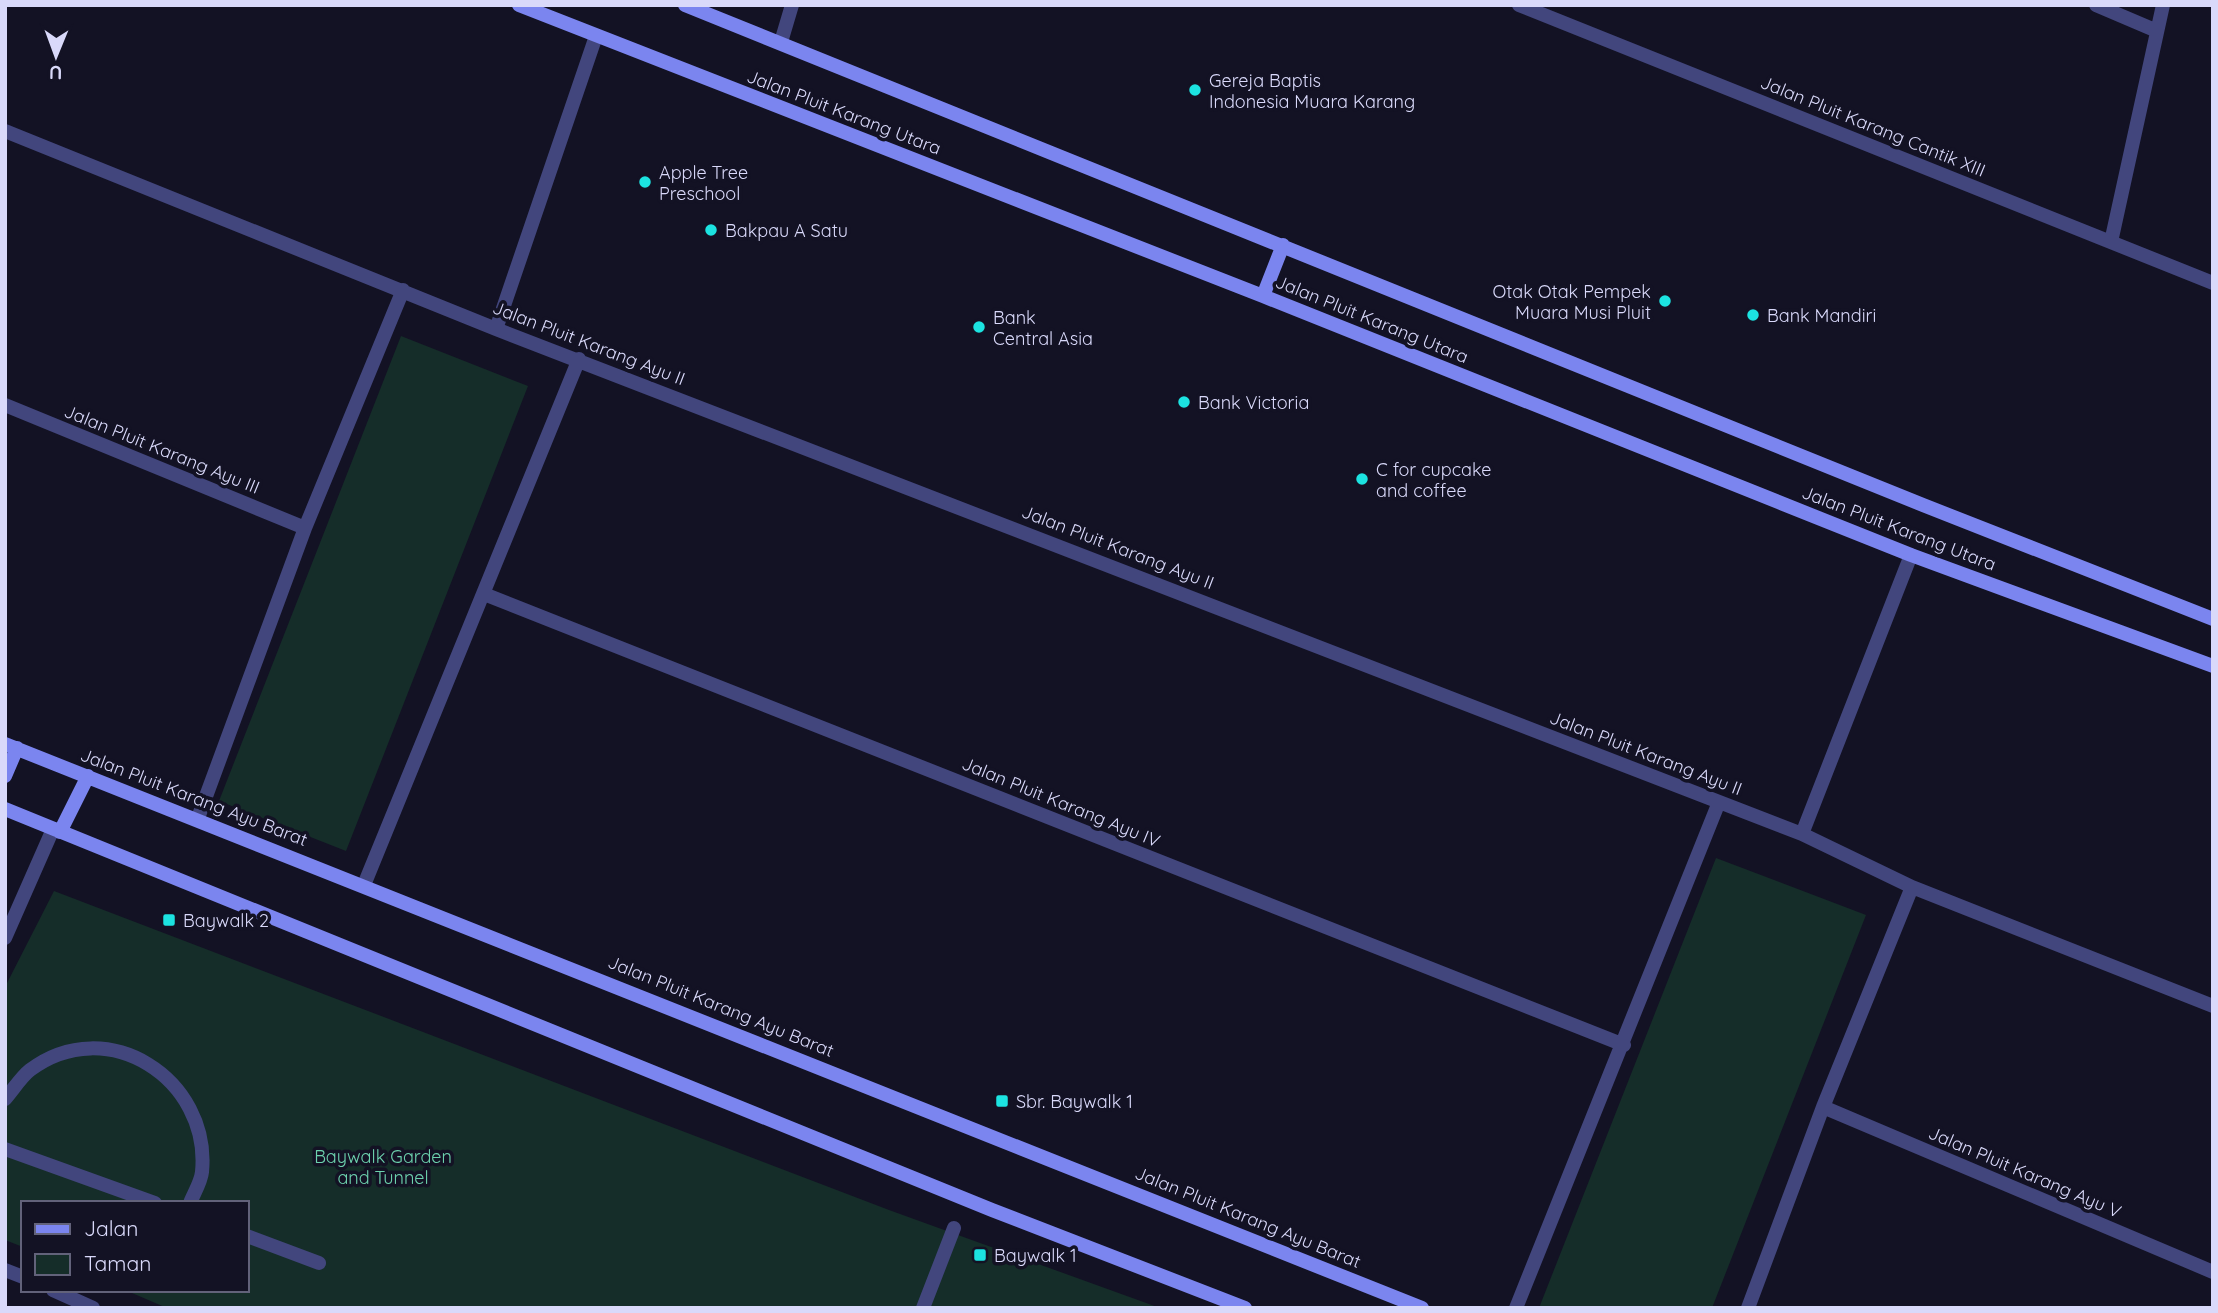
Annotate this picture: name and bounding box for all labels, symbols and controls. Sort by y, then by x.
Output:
north arrow [21,21,91,91]
text: U [49,61,63,85]
street label: Jalan Pluit Karang Utara [744,64,944,160]
place label: Gereja Baptis Indonesia Muara Karang [1209,69,1415,113]
street label: Jalan Pluit Karang Cantik XIII [1757,70,1989,182]
marker: Gereja Baptis Indonesia Muara Karang [1187,82,1203,98]
place label: Apple Tree Preschool [659,161,748,205]
marker: Apple Tree Preschool [637,174,653,190]
place label: Bakpau A Satu [725,219,848,242]
marker: Bakpau A Satu [703,222,719,238]
street label: Jalan Pluit Karang Utara [1272,270,1472,368]
place label: Otak Otak Pempek Muara Musi Pluit [1492,280,1651,324]
marker: Otak Otak Pempek Muara Musi Pluit [1657,293,1673,309]
street label: Jalan Pluit Karang Ayu II [490,296,688,390]
place label: Bank Mandiri [1767,304,1876,327]
place label: Bank Central Asia [993,306,1093,350]
marker: Bank Mandiri [1745,307,1761,323]
marker: Bank Central Asia [971,319,987,335]
place label: Bank Victoria [1198,391,1309,414]
marker: Bank Victoria [1176,394,1192,410]
street label: Jalan Pluit Karang Ayu III [61,399,263,499]
place label: C for cupcake and coffee [1376,458,1491,502]
marker: C for cupcake and coffee [1354,471,1370,487]
street label: Jalan Pluit Karang Utara [1799,480,1999,576]
street label: Jalan Pluit Karang Ayu II [1019,500,1217,594]
street label: Jalan Pluit Karang Ayu II [1547,706,1745,800]
street label: Jalan Pluit Karang Ayu Barat [77,743,311,851]
street label: Jalan Pluit Karang Ayu IV [959,752,1163,852]
place label: Baywalk 2 [183,909,269,932]
marker: Baywalk 2 [161,912,177,928]
street label: Jalan Pluit Karang Ayu Barat [605,950,837,1062]
place label: Sbr. Baywalk 1 [1016,1090,1133,1113]
marker: Sbr. Baywalk 1 [994,1093,1010,1109]
street label: Jalan Pluit Karang Ayu V [1925,1121,2125,1223]
park label: Baywalk Garden and Tunnel [314,1145,452,1189]
street label: Jalan Pluit Karang Ayu Barat [1132,1161,1364,1273]
legend [21,1201,248,1292]
text: Jalan [84,1215,138,1241]
place label: Baywalk 1 [994,1244,1077,1267]
marker: Baywalk 1 [972,1247,988,1263]
text: Taman [84,1250,151,1276]

